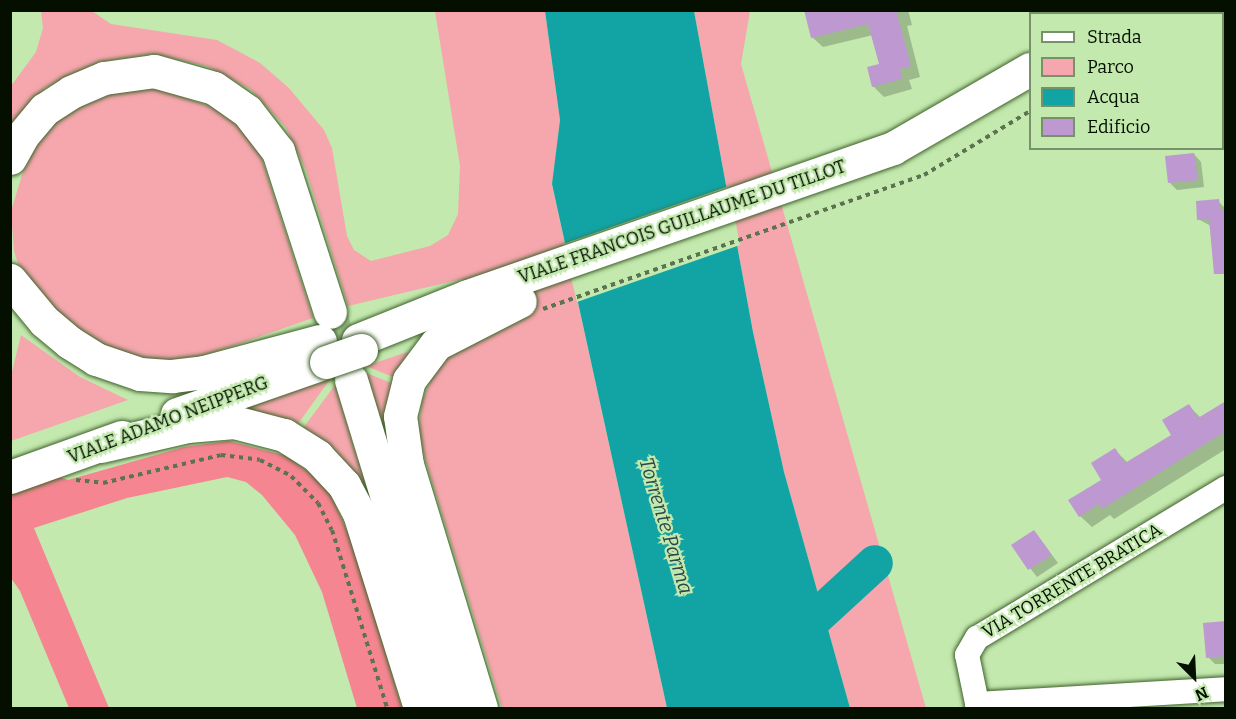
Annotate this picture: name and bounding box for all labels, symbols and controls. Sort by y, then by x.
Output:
legend [1029,12,1224,150]
text: Strada [1087,26,1142,48]
text: Parco [1087,56,1134,78]
text: Acqua [1087,86,1140,108]
text: Edificio [1087,116,1150,138]
street label: VIALE FRANCOIS GUILLAUME DU TILLOT [515,156,849,288]
street label: VIALE ADAMO NEIPPERG [65,372,271,468]
water label: Torrente Parma [634,455,698,597]
street label: VIA TORRENTE BRATICA [978,519,1166,643]
north arrow [1164,647,1224,707]
text: N [1192,683,1211,705]

